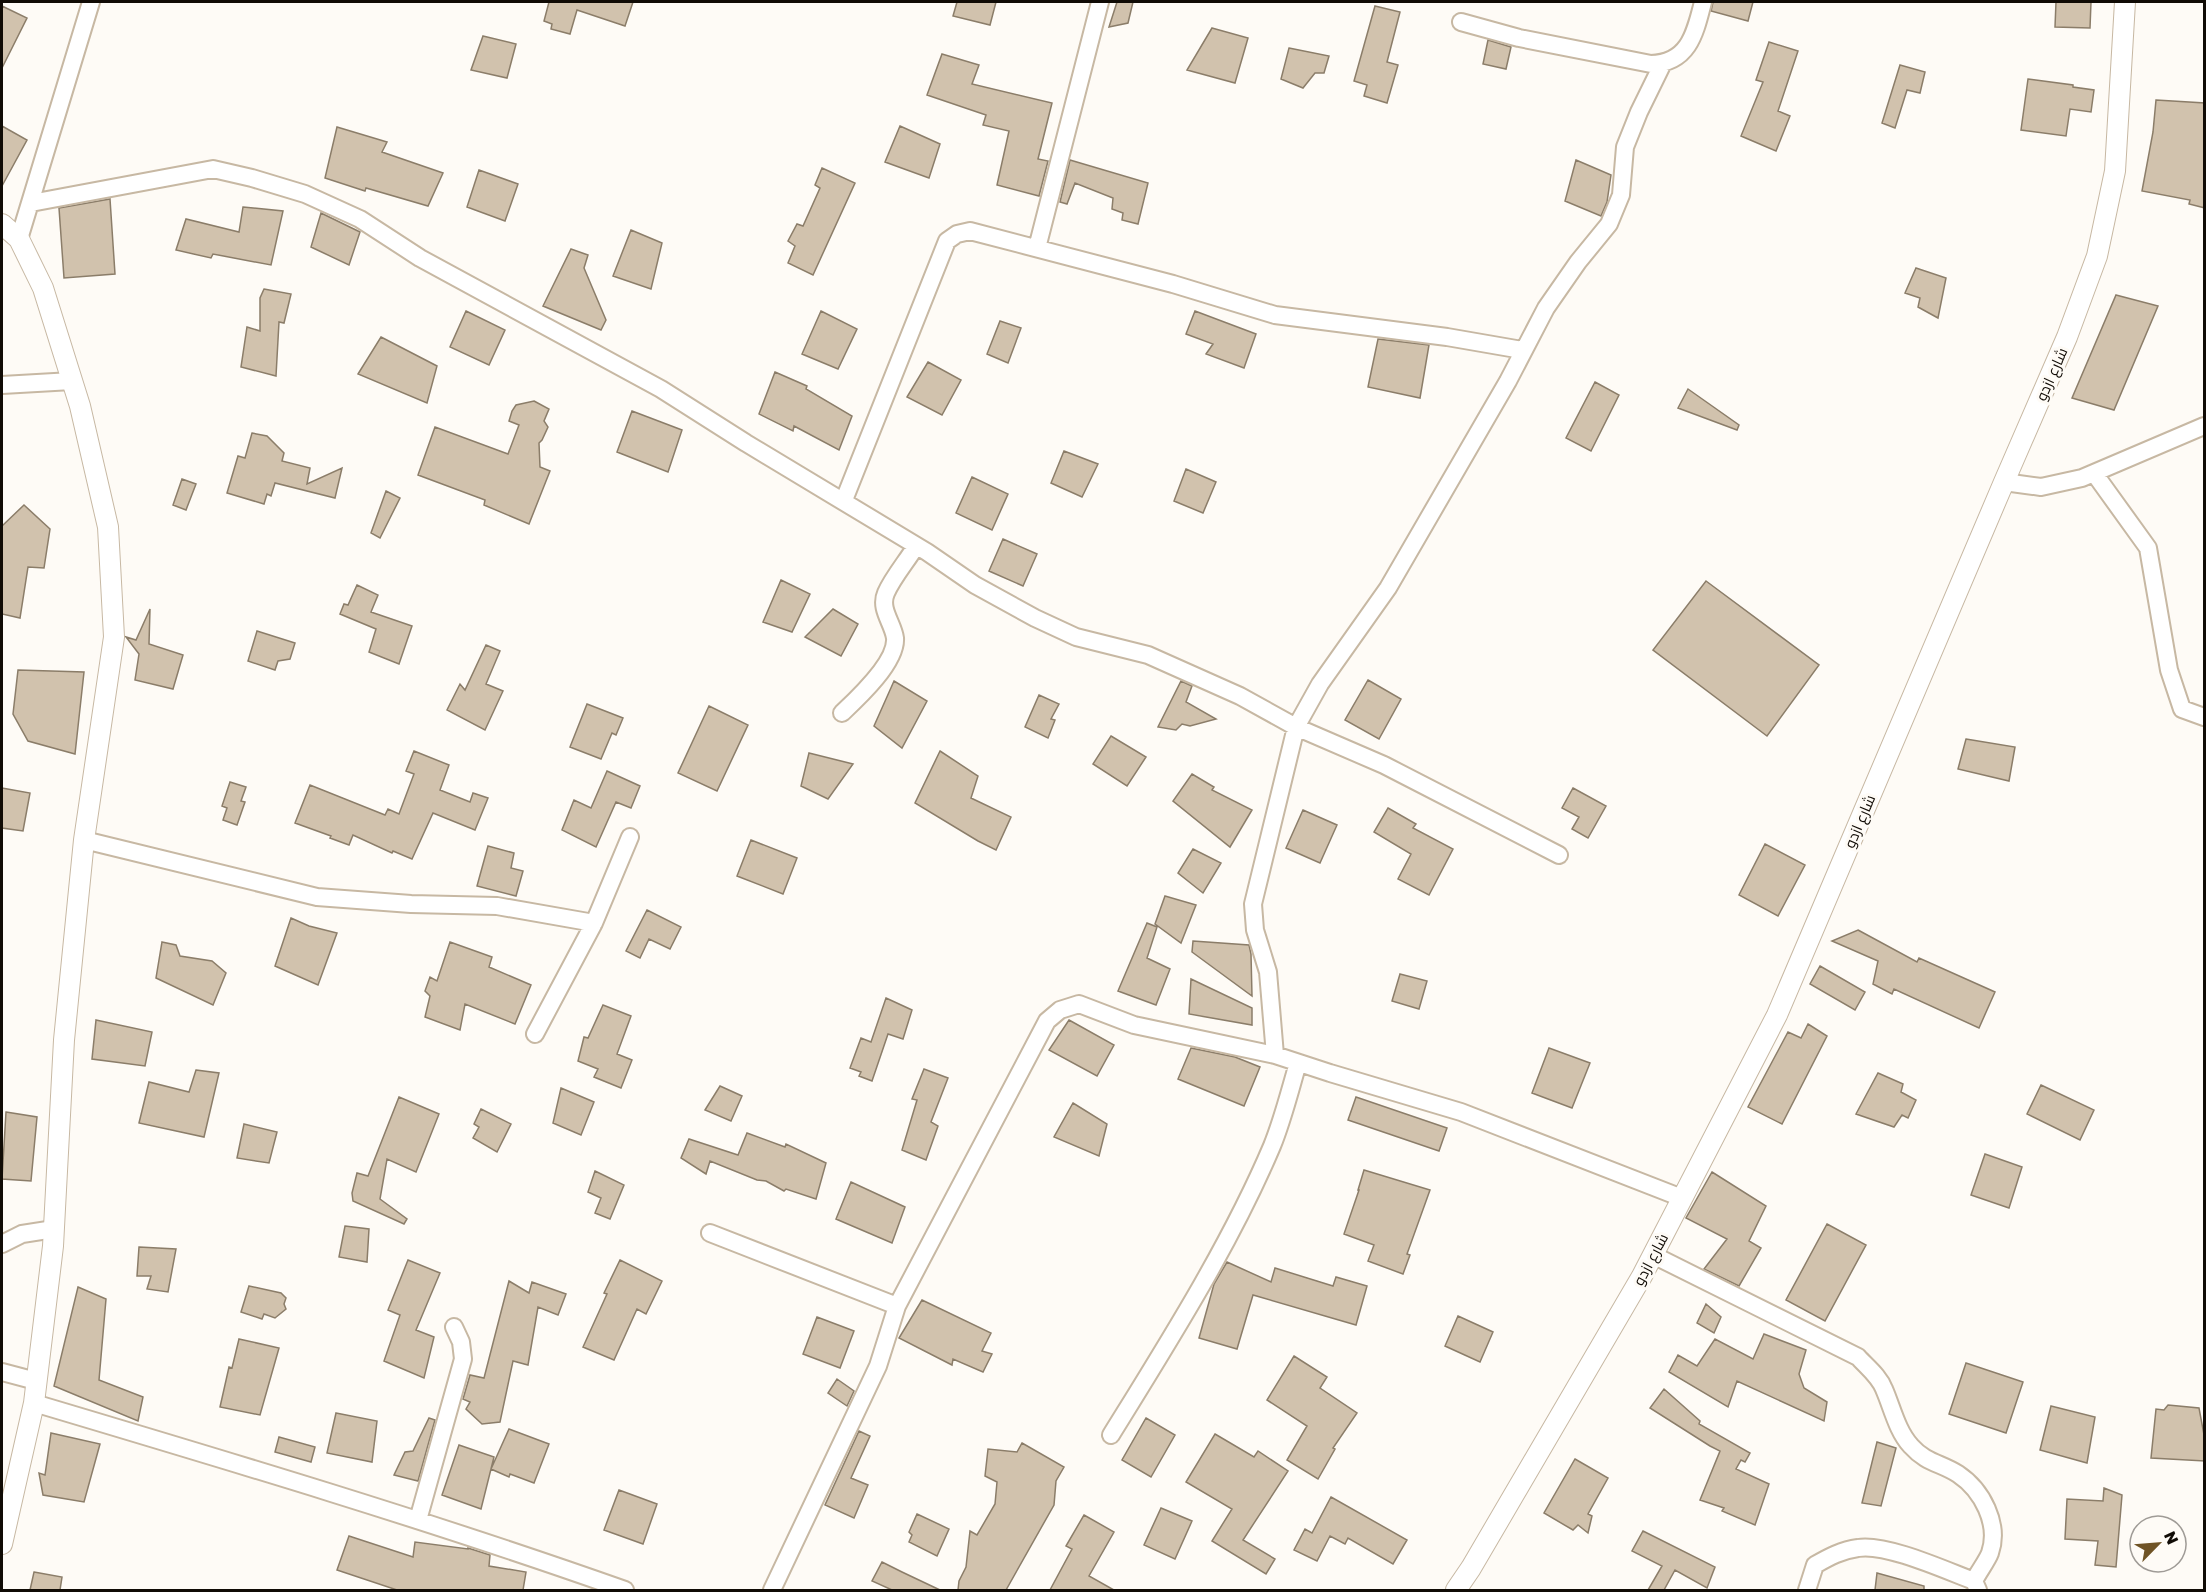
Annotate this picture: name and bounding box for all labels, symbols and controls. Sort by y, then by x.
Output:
street label: شارع ازدو [2031,345,2073,405]
street label: شارع ازدو [1840,792,1881,852]
street label: شارع ازدو [1629,1230,1674,1289]
north arrow [2128,1514,2188,1574]
text: N [2160,1528,2183,1547]

